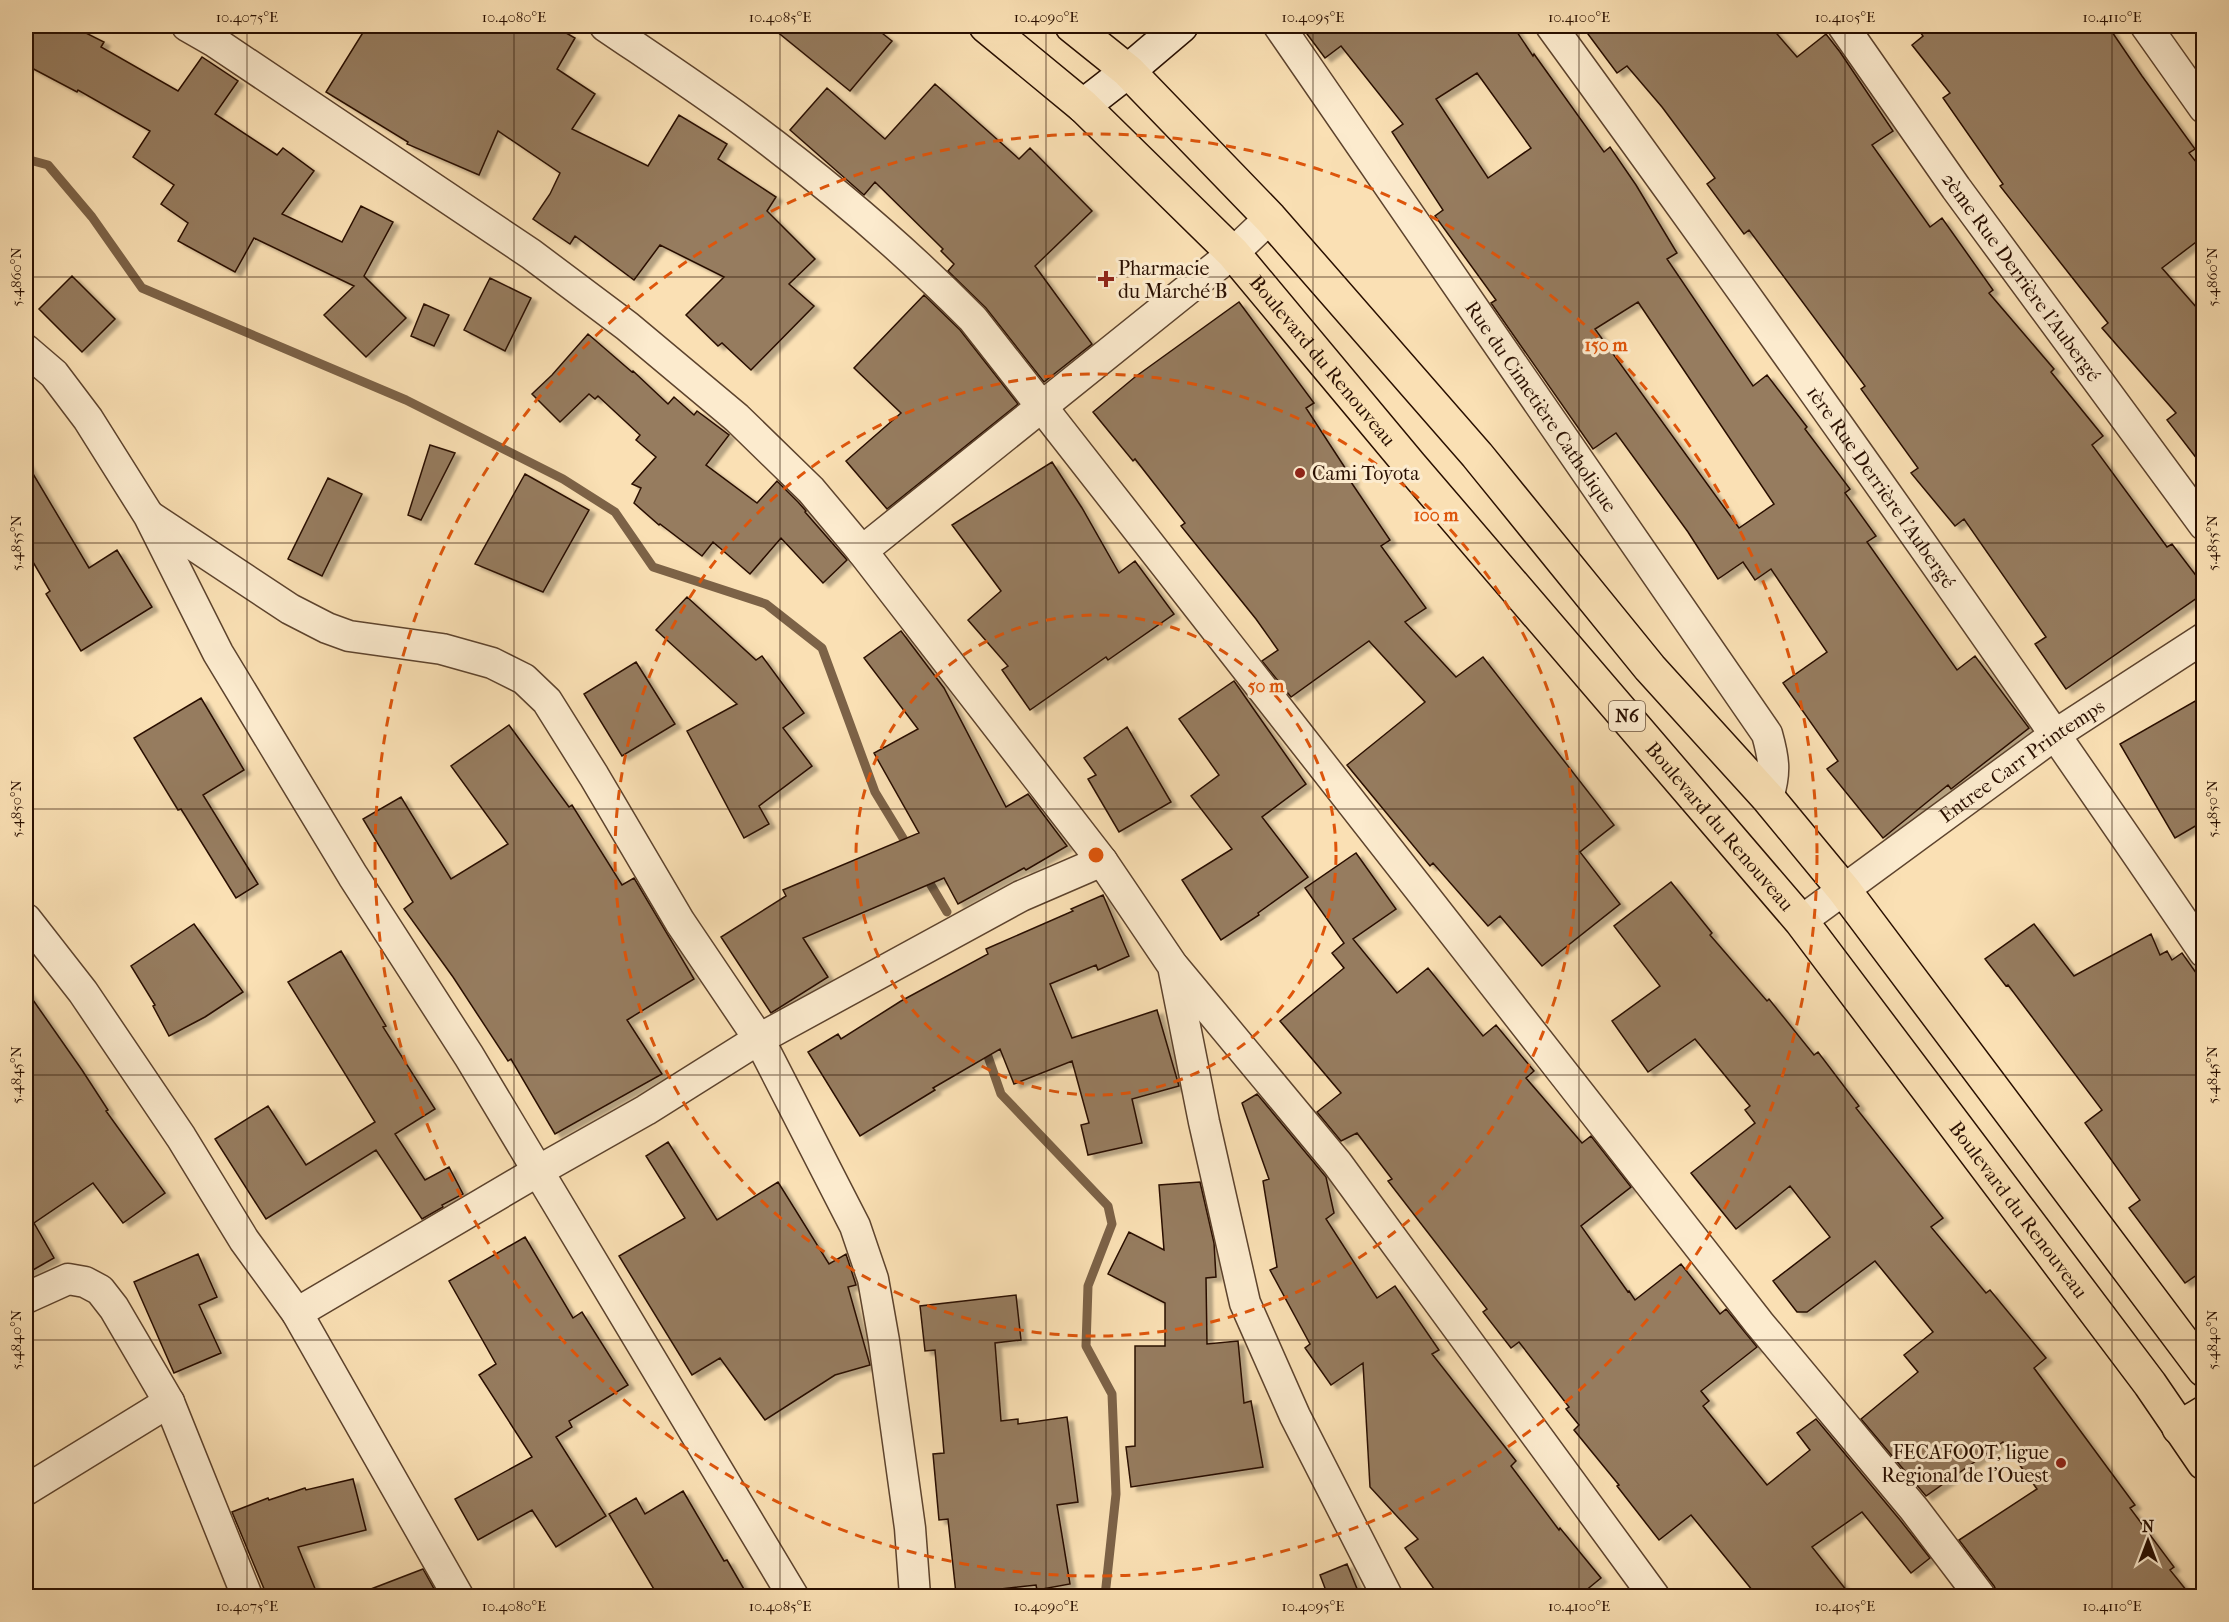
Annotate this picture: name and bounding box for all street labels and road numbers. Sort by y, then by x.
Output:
street label: 2ème Rue Derrière l'Aubergé [1937,168,2106,386]
street label: Boulevard du Renouveau [1245,271,1401,451]
street label: Rue du Cimetière Catholique [1460,297,1622,517]
street label: 1ère Rue Derrière l'Aubergé [1802,382,1960,593]
street label: Entree Carr Printemps [1935,695,2109,828]
road number: N6 [1609,701,1645,731]
street label: Boulevard du Renouveau [1641,738,1799,916]
street label: Boulevard du Renouveau [1944,1117,2093,1303]

